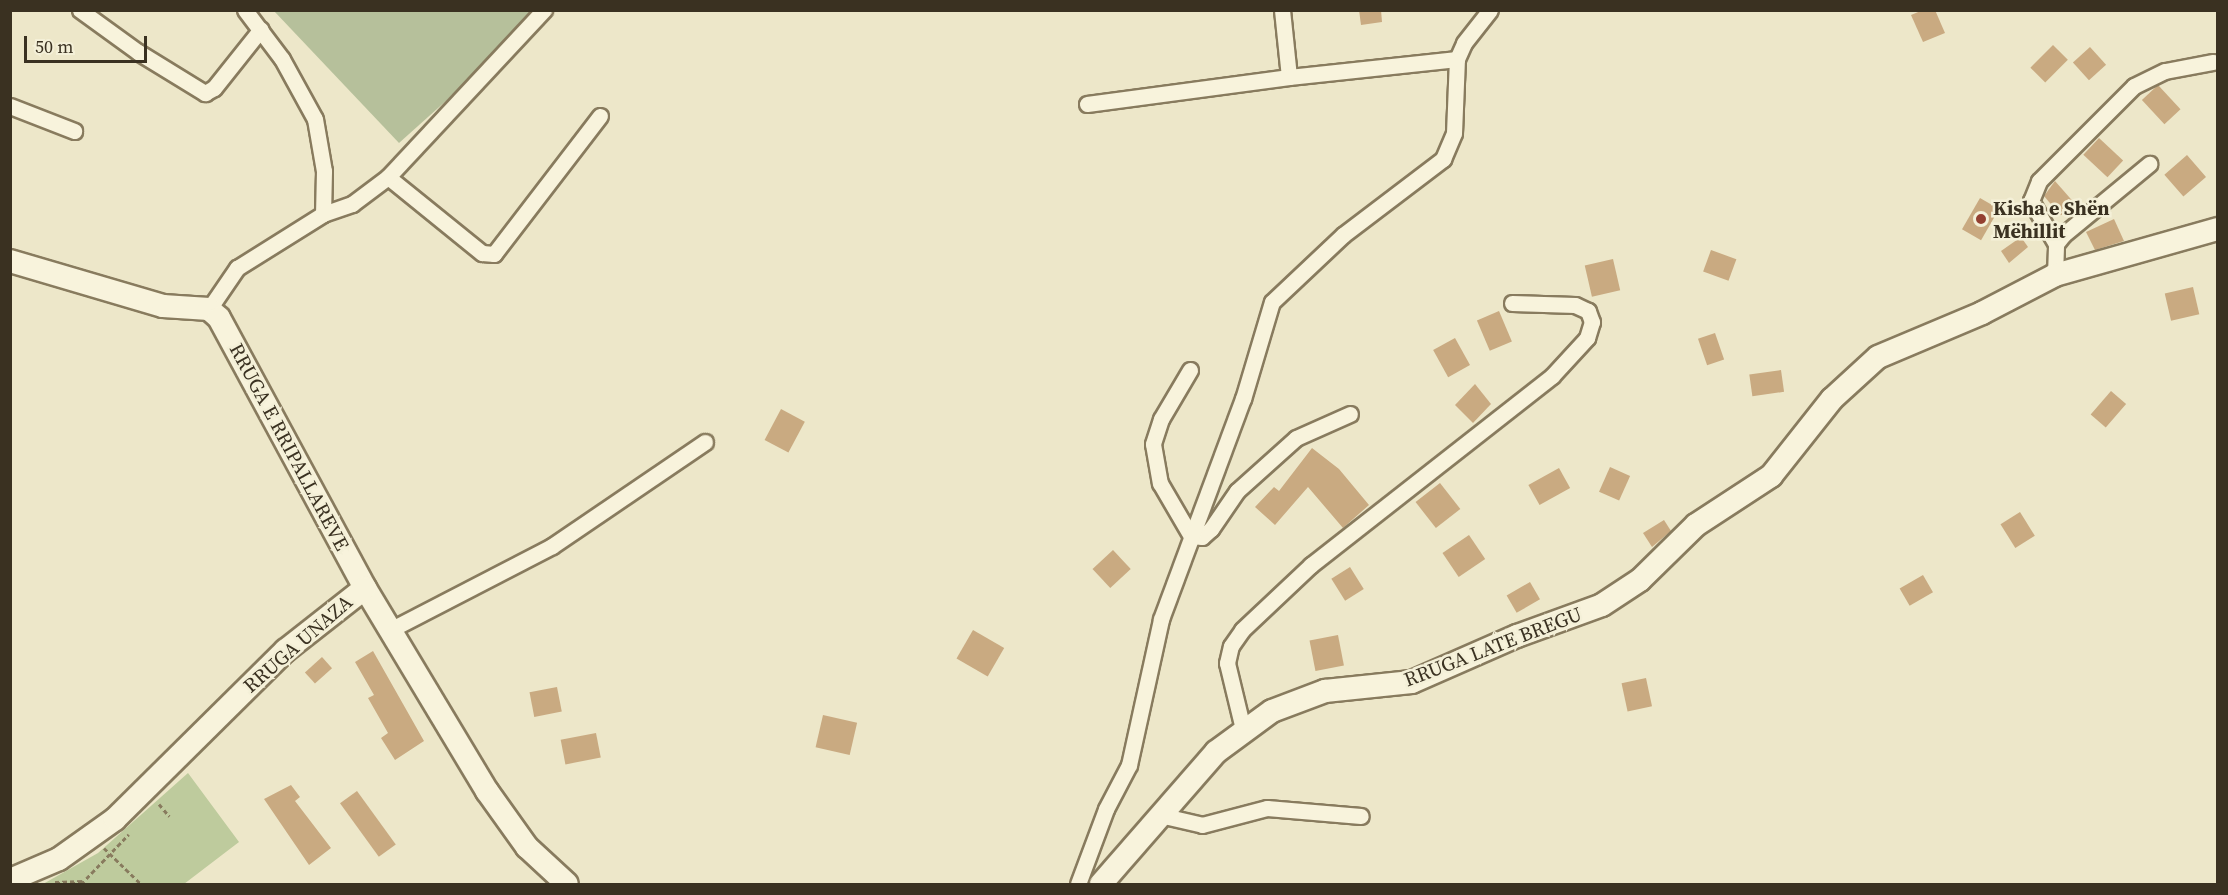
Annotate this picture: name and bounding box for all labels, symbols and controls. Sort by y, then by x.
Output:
scale bar [27,24,150,62]
text: 50 m [35,34,73,59]
place label: Kisha e Shën Mëhillit [1993,196,2110,243]
marker: Kisha e Shën Mëhillit [1974,212,1988,226]
street label: RRUGA E RRIPALLAREVE [224,339,354,555]
street label: RRUGA UNAZA [239,590,357,698]
street label: RRUGA LATE BREGU [1401,602,1585,692]

